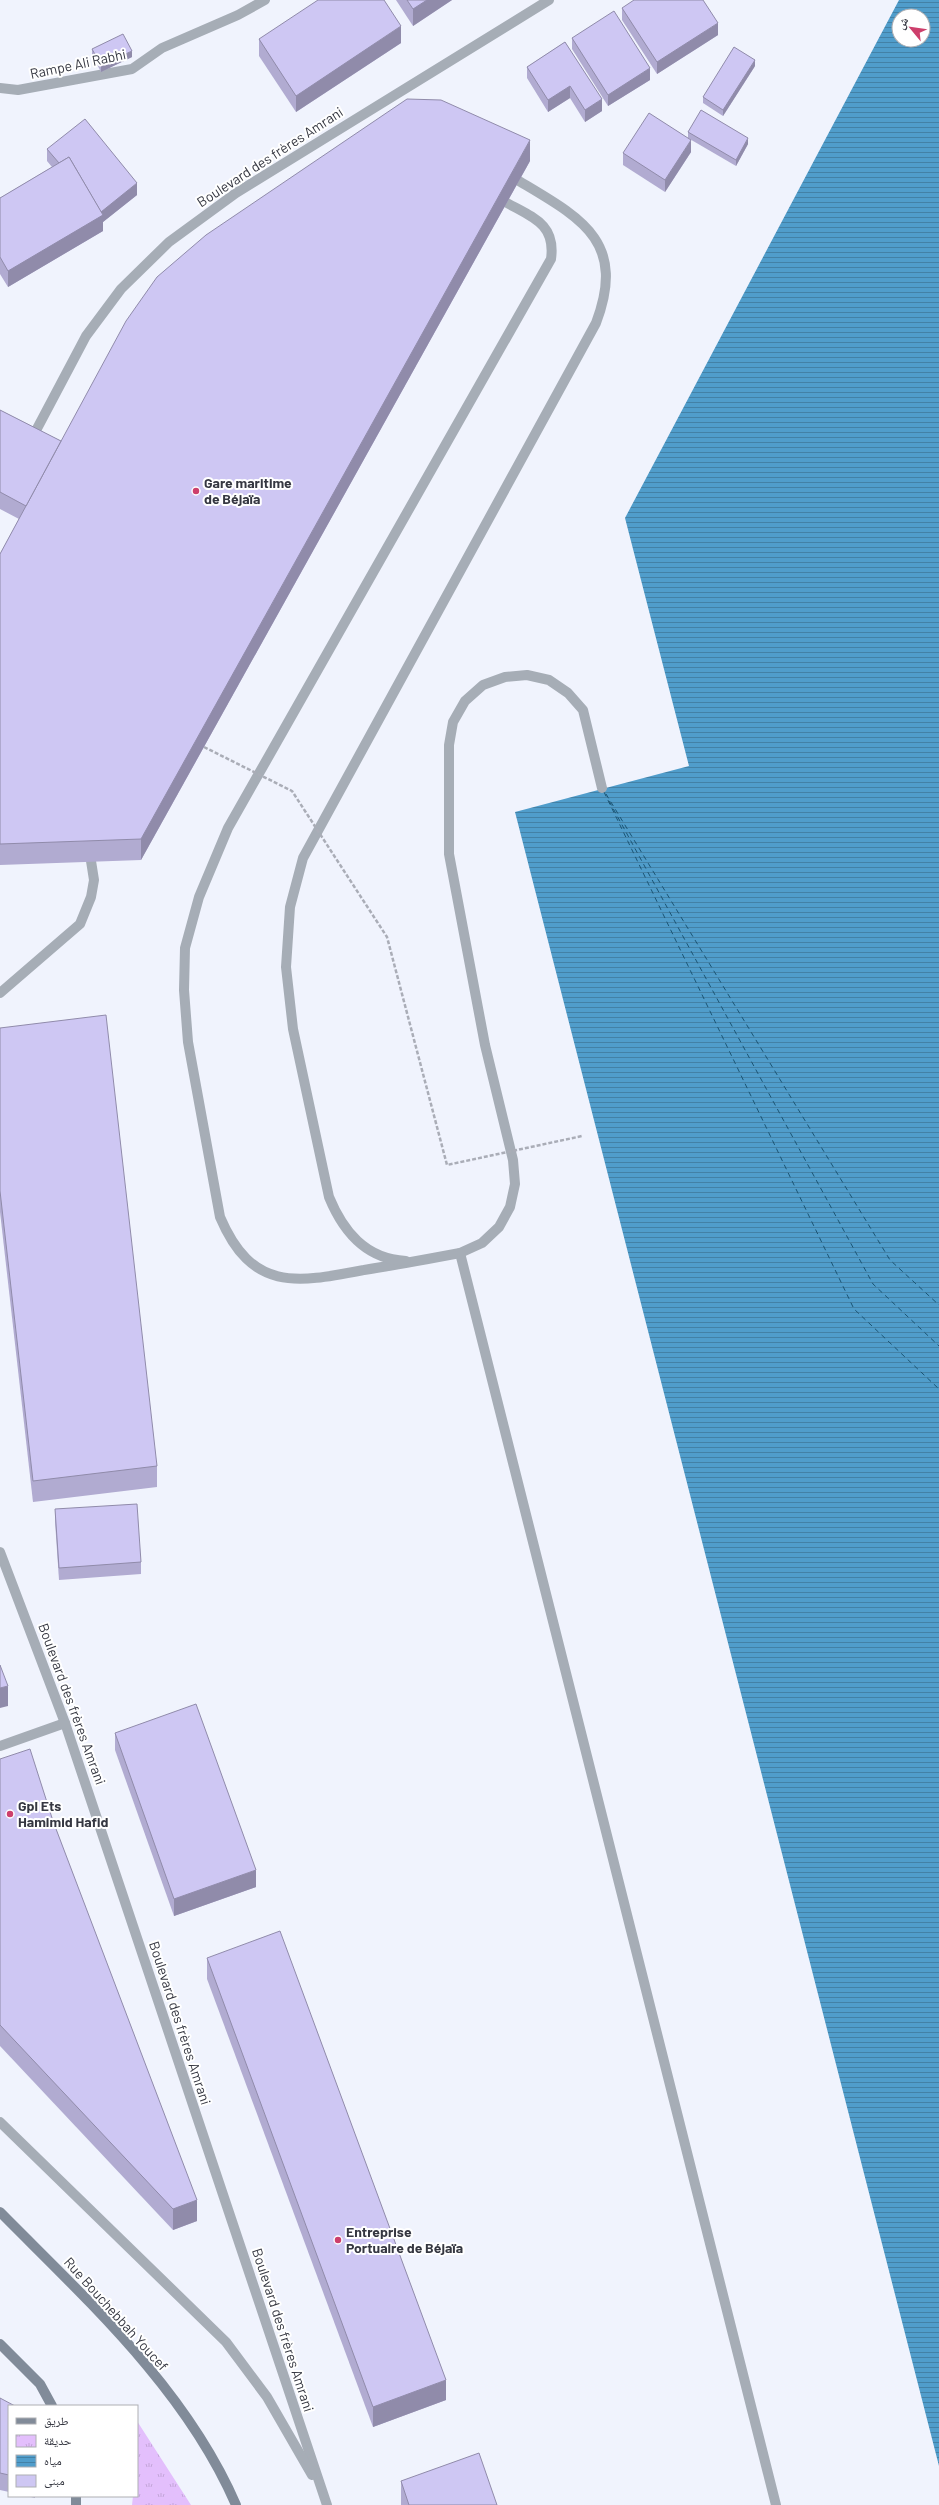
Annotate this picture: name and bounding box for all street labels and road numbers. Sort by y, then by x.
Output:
street label: Rampe Ali Rabhi [28,45,127,82]
street label: Boulevard des frères Amrani [193,103,346,210]
street label: Boulevard des frères Amrani [35,1621,110,1787]
street label: Boulevard des frères Amrani [146,1939,215,2107]
street label: Boulevard des frères Amrani [249,2246,318,2414]
street label: Rue Bouchebbah Youcef [61,2253,172,2374]

